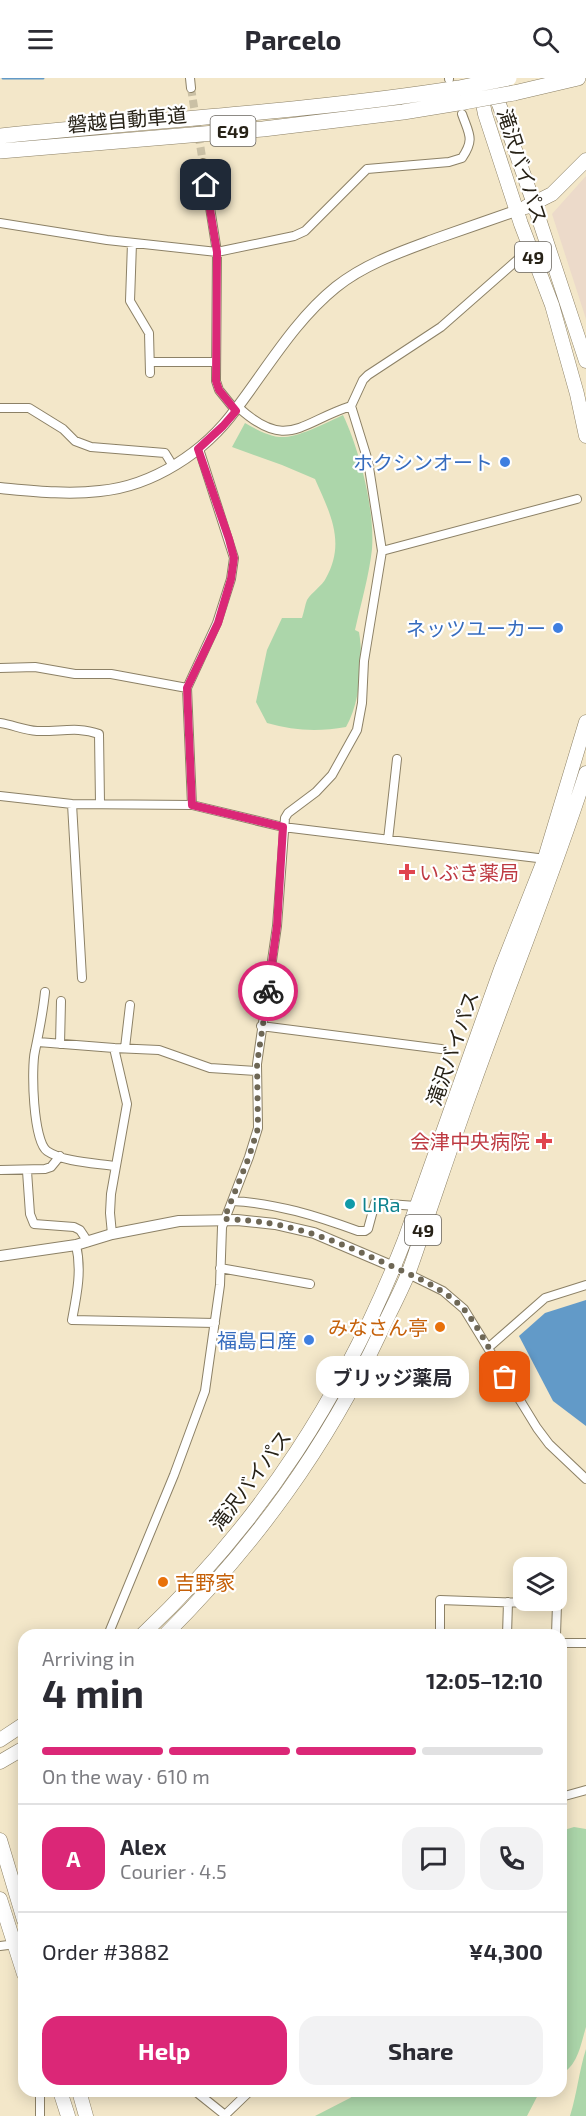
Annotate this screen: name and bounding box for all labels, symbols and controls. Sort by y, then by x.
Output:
icon: menu [24,23,57,56]
text: Parcelo [245,23,341,55]
icon: search [529,23,562,56]
street label: 磐越自動車道 [66,102,188,136]
street label: 滝沢バイパス [493,105,553,227]
road number: E49 [210,116,256,146]
pin [180,159,231,210]
icon: home [189,168,222,201]
road number: 49 [515,242,551,272]
place label: ホクシンオート [353,450,493,474]
marker: ホクシンオート [498,455,512,469]
place label: ネッツユーカー [406,616,546,640]
marker: ネッツユーカー [551,621,565,635]
place label: いぶき薬局 [419,860,519,884]
marker: いぶき薬局 [400,865,414,879]
courier [238,961,298,1021]
icon: bike [252,975,285,1008]
street label: 滝沢バイパス [421,988,483,1108]
place label: 会津中央病院 [410,1129,530,1153]
marker: 会津中央病院 [535,1132,553,1150]
place label: LiRa [362,1192,401,1216]
marker: LiRa [343,1197,357,1211]
road number: 49 [405,1215,441,1245]
place label: みなさん亭 [328,1315,428,1339]
marker: みなさん亭 [433,1320,447,1334]
place label: 福島日産 [217,1328,297,1352]
marker: 福島日産 [302,1333,316,1347]
pin [479,1351,530,1402]
callout: ブリッジ薬局 [316,1356,469,1398]
icon: bag [488,1360,521,1393]
text: ブリッジ薬局 [333,1365,453,1389]
street label: 滝沢バイパス [204,1425,296,1535]
map controls [513,1557,567,1611]
button: layers [513,1557,567,1611]
place label: 吉野家 [175,1570,235,1594]
marker: 吉野家 [156,1575,170,1589]
text: Arriving in [42,1646,135,1670]
text: 12:05–12:10 [426,1667,543,1693]
text: 4 min [42,1669,144,1716]
text: On the way · 610 m [42,1764,210,1788]
button: chat [402,1827,465,1890]
button: phone [480,1827,543,1890]
text: Alex [120,1833,166,1859]
text: A [66,1845,81,1871]
text: Courier · 4.5 [120,1859,227,1883]
text: Order #3882 [42,1938,169,1964]
text: ¥4,300 [469,1938,543,1964]
button: Help [42,2016,287,2085]
button: Share [299,2016,543,2085]

